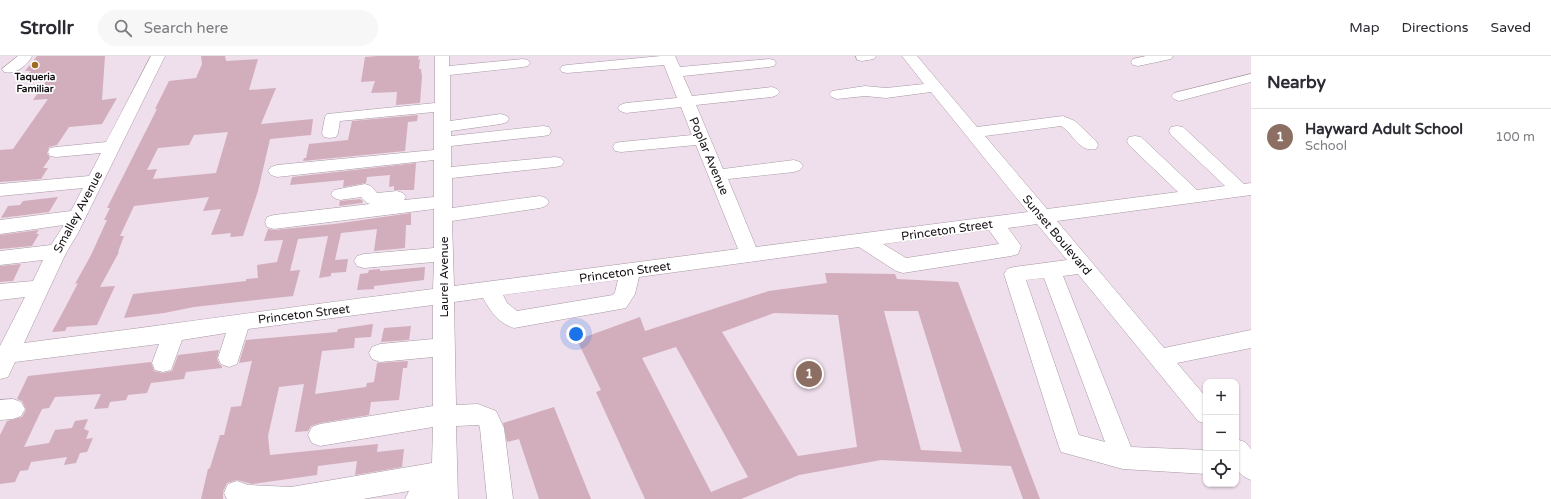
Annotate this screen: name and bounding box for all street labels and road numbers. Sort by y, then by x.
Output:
street label: Poplar Avenue [686,115,732,197]
street label: Smalley Avenue [51,169,105,255]
street label: Sunset Boulevard [1020,192,1094,278]
street label: Princeton Street [900,217,994,243]
street label: Laurel Avenue [437,236,451,318]
street label: Princeton Street [578,259,672,285]
street label: Princeton Street [257,301,351,327]

